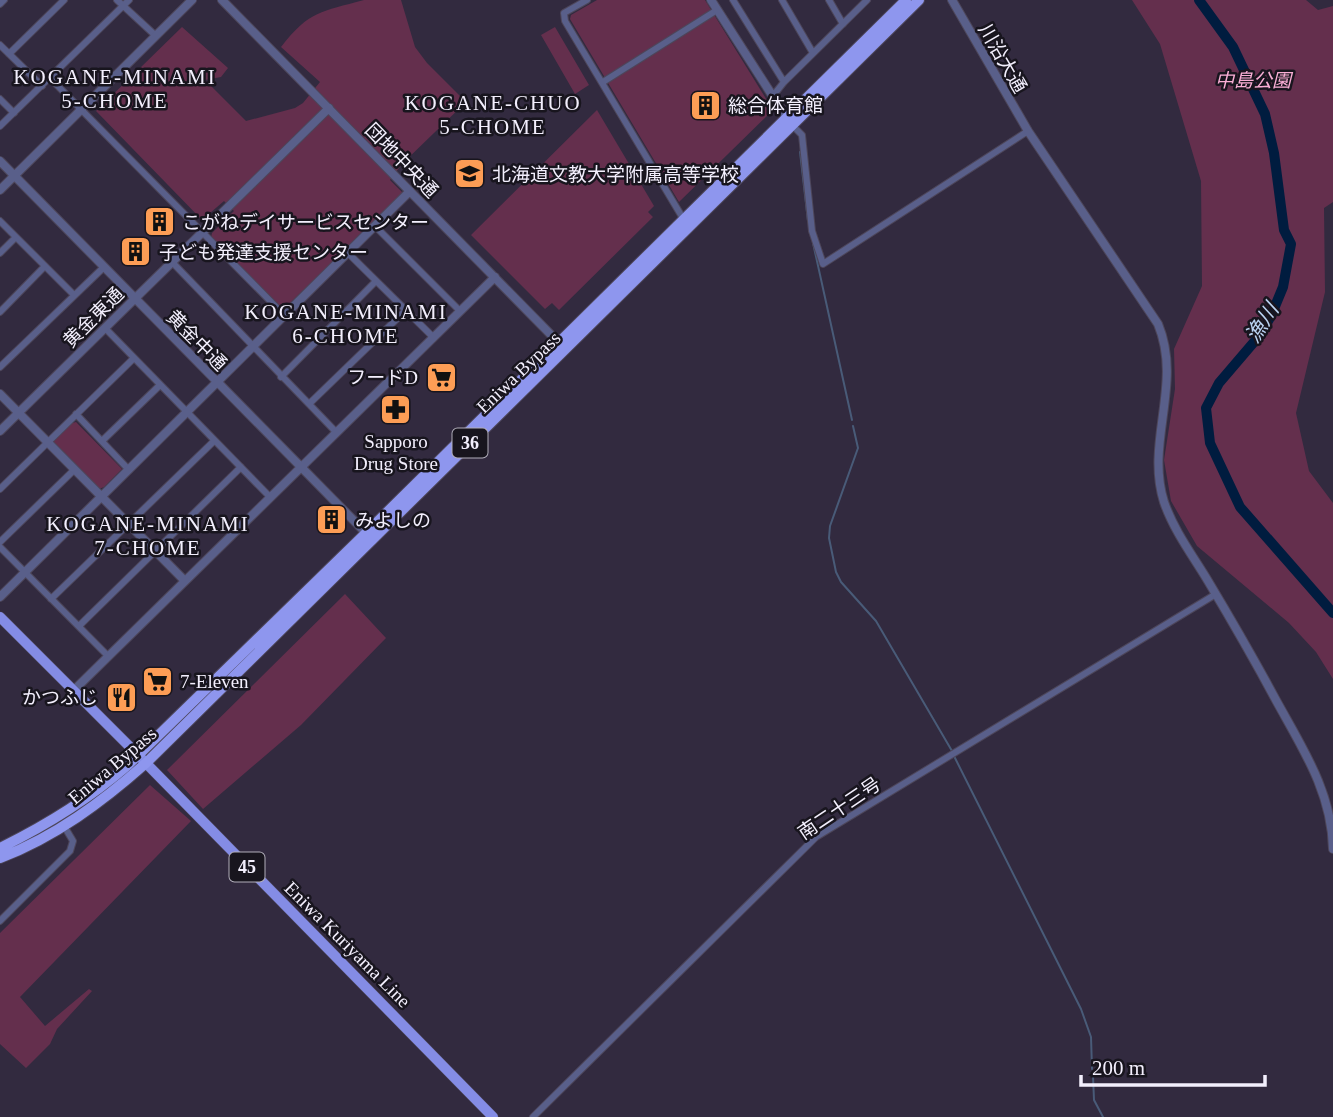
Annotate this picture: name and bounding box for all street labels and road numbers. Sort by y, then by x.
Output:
street label: 川沿大通 [974,20,1031,96]
street label: 団地中央通 [361,119,442,202]
street label: 黄金東通 [59,283,128,352]
street label: 黄金中通 [162,306,231,375]
street label: Eniwa Bypass [472,327,565,417]
road number: 36 [452,428,488,458]
street label: Eniwa Bypass [64,723,161,808]
street label: 南二十三号 [794,773,885,844]
road number: 45 [230,852,264,882]
street label: Eniwa Kuriyama Line [281,877,415,1011]

